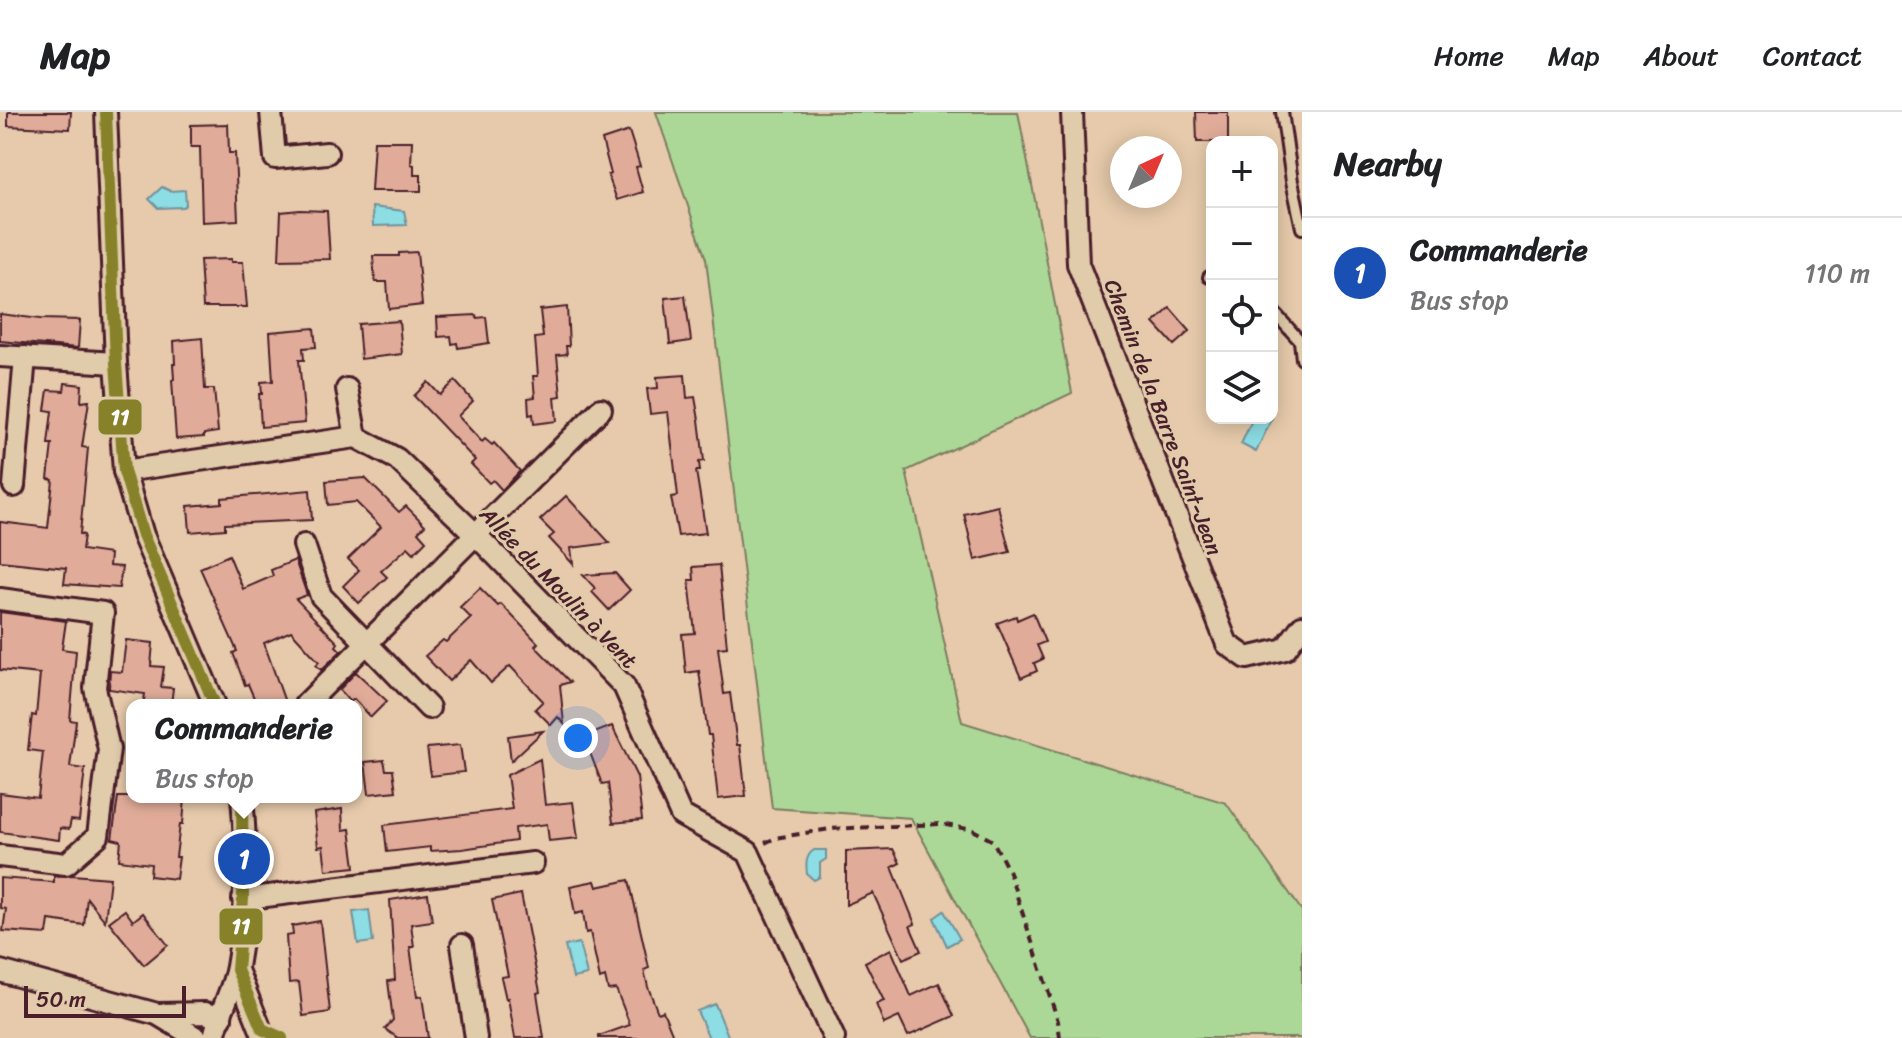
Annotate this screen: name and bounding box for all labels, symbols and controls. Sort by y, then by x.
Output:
text: Map [40,22,110,89]
text: Home [1434,31,1504,80]
text: Map [1548,31,1599,80]
text: About [1643,31,1719,80]
text: Contact [1763,31,1862,80]
text: Nearby [1334,134,1442,194]
north arrow [1110,136,1182,208]
map controls [1206,136,1278,424]
button: + [1206,136,1278,208]
button: − [1206,208,1278,280]
text: Commanderie [1410,223,1588,277]
text: 1 [1354,250,1366,296]
text: 110 m [1805,250,1870,296]
street label: Chemin de la Barre Saint-Jean [1093,273,1234,561]
text: Bus stop [1410,277,1508,323]
button: locate [1206,280,1278,352]
button: layers [1206,352,1278,424]
line badge: 11 [97,398,143,436]
text: 11 [111,398,130,437]
street label: Allée du Moulin à Vent [469,496,648,679]
popup [126,699,362,803]
text: Commanderie [155,701,333,755]
your location [558,718,598,758]
text: Bus stop [155,755,254,801]
pin: 1 [218,829,270,889]
line badge: 11 [218,907,264,946]
text: 11 [232,907,251,946]
text: 50 m [36,980,86,1019]
scale bar [24,982,186,1018]

